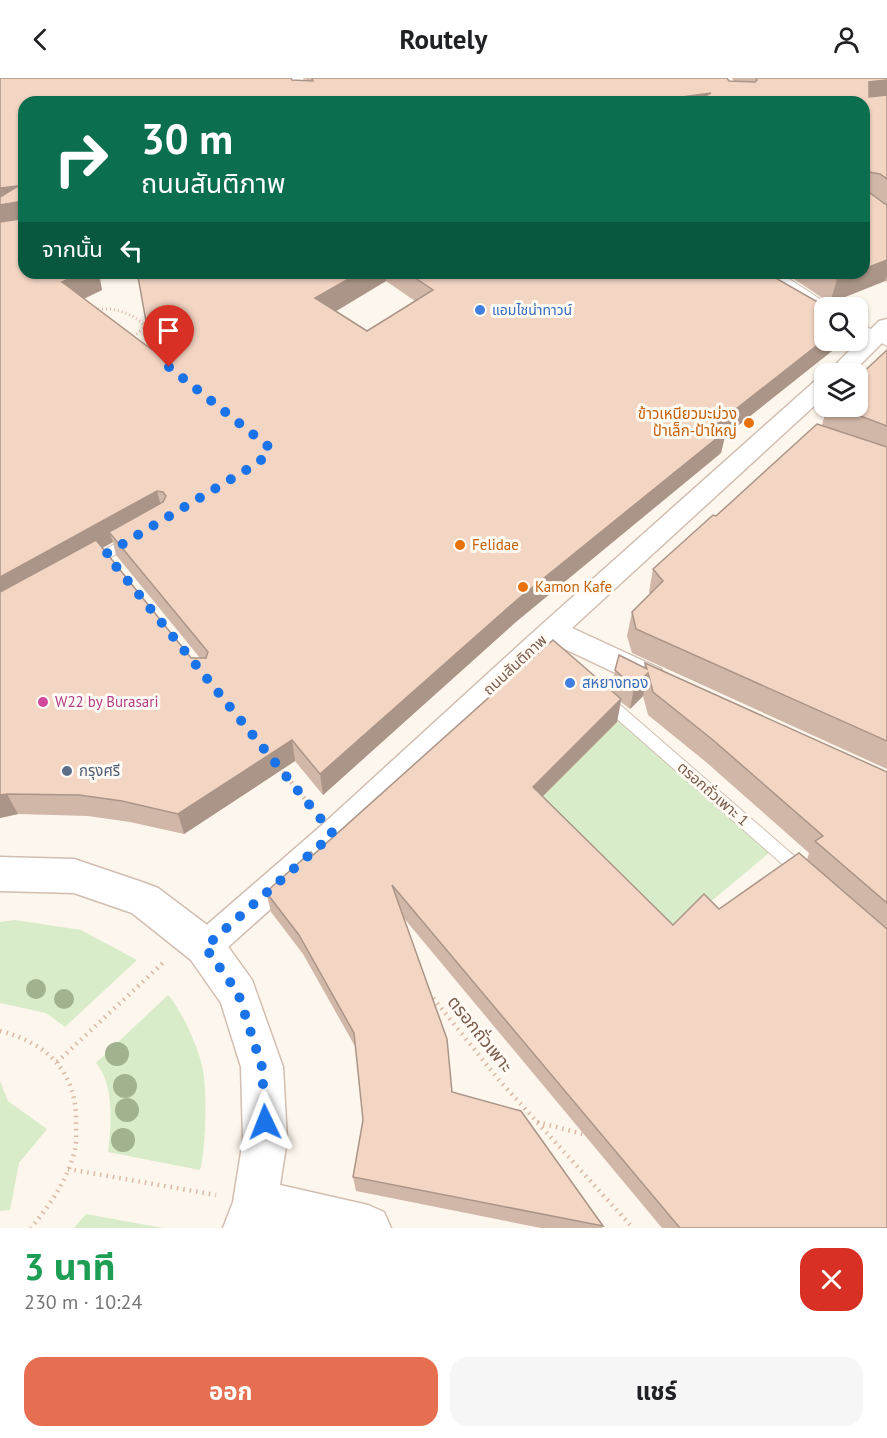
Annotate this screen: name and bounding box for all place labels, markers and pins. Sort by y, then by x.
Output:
place label: แอมไชน่าทาวน์ [492,301,572,319]
marker: แอมไชน่าทาวน์ [473,303,487,317]
pin [143,305,194,367]
place label: ข้าวเหนียวมะม่วง ป้าเล็ก-ป้าใหญ่ [638,404,737,440]
marker: ข้าวเหนียวมะม่วง ป้าเล็ก-ป้าใหญ่ [742,416,756,430]
place label: Felidae [472,535,519,554]
marker: Felidae [453,538,467,552]
place label: Kamon Kafe [535,577,612,596]
marker: Kamon Kafe [516,580,530,594]
place label: สหยางทอง [582,673,648,692]
marker: สหยางทอง [563,676,577,690]
place label: W22 by Burasari [55,692,158,711]
marker: W22 by Burasari [36,695,50,709]
place label: กรุงศรี [79,761,120,780]
marker: กรุงศรี [60,764,74,778]

